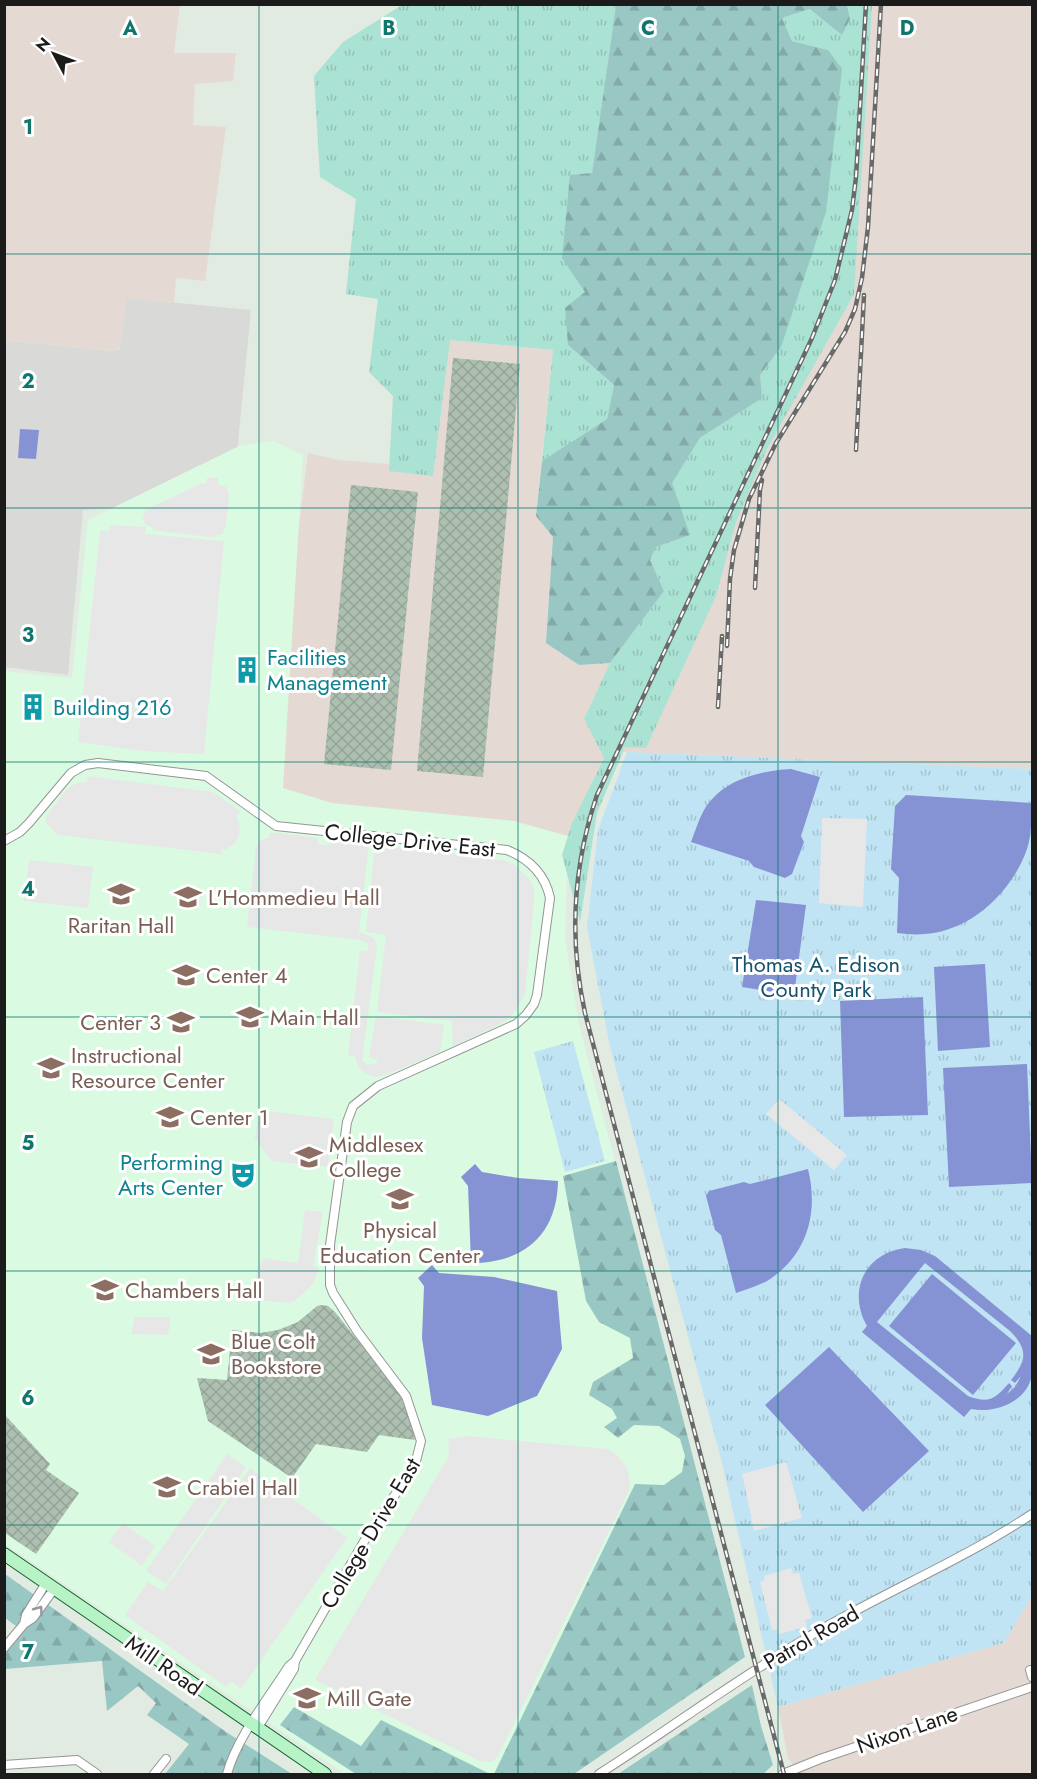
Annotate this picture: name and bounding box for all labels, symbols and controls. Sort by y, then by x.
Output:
text: A [122,14,138,43]
text: B [382,14,396,43]
text: C [641,14,655,43]
text: D [900,14,914,43]
north arrow [24,24,84,84]
text: N [30,32,56,57]
text: 1 [23,113,33,142]
text: 2 [21,367,35,396]
text: 3 [22,621,34,650]
place label: Facilities Management [267,641,387,698]
building icon: Facilities Management [232,655,262,685]
place label: Building 216 [53,691,172,723]
building icon: Building 216 [18,692,48,722]
street label: College Drive East [323,815,498,865]
text: 4 [21,875,35,904]
school or university icon: Raritan Hall [106,879,136,909]
place label: L'Hommedieu Hall [208,881,380,913]
school or university icon: L'Hommedieu Hall [173,882,203,912]
place label: Raritan Hall [68,909,174,941]
park label: Thomas A. Edison County Park [732,948,900,1005]
place label: Center 4 [206,959,288,991]
school or university icon: Center 4 [171,960,201,990]
place label: Main Hall [270,1001,359,1033]
school or university icon: Main Hall [235,1002,265,1032]
place label: Center 3 [80,1006,161,1038]
school or university icon: Center 3 [166,1007,196,1037]
place label: Instructional Resource Center [71,1039,225,1096]
school or university icon: Instructional Resource Center [36,1053,66,1083]
place label: Center 1 [190,1101,269,1133]
school or university icon: Center 1 [155,1102,185,1132]
place label: Middlesex College [329,1128,424,1185]
text: 5 [22,1129,35,1158]
school or university icon: Middlesex College [294,1142,324,1172]
place label: Performing Arts Center [118,1146,223,1203]
theatre icon: Performing Arts Center [228,1160,258,1190]
school or university icon: Physical Education Center [385,1184,415,1214]
place label: Physical Education Center [320,1214,481,1271]
place label: Chambers Hall [125,1274,263,1306]
school or university icon: Chambers Hall [90,1275,120,1305]
place label: Blue Colt Bookstore [231,1325,322,1382]
school or university icon: Blue Colt Bookstore [196,1339,226,1369]
text: 6 [21,1384,35,1413]
street label: College Drive East [312,1451,428,1615]
place label: Crabiel Hall [187,1471,298,1503]
school or university icon: Crabiel Hall [152,1472,182,1502]
street label: Patrol Road [757,1597,865,1677]
one-way arrow [31,1606,42,1617]
street label: Mill Road [119,1627,209,1703]
text: 7 [22,1638,35,1667]
place label: Mill Gate [327,1682,412,1714]
school or university icon: Mill Gate [292,1683,322,1713]
street label: Nixon Lane [852,1697,962,1761]

